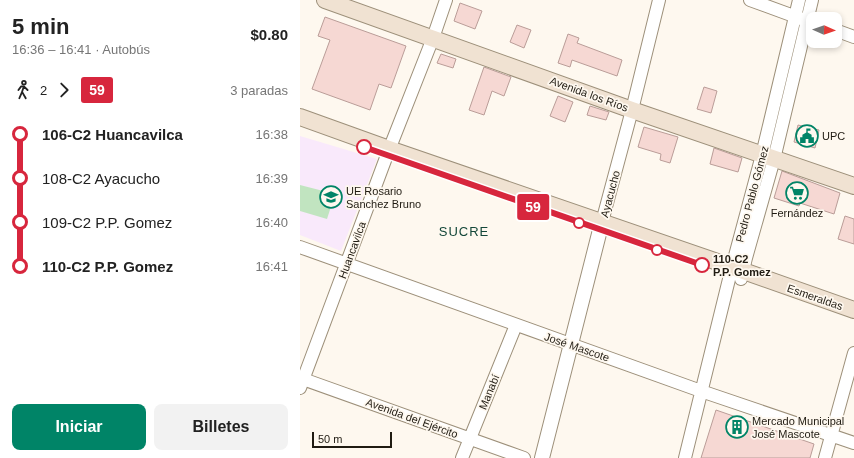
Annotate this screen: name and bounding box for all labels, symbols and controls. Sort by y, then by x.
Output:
north arrow [806,12,842,48]
map controls [806,12,842,48]
text: 5 min [12,14,69,39]
text: $0.80 [250,26,288,43]
text: 16:36 – 16:41 · Autobús [12,42,150,57]
street label: Avenida los Ríos [548,74,630,114]
icon: walk [12,79,34,101]
icon: forward [53,79,75,101]
text: 59 [89,82,105,98]
text: 2 [40,83,47,98]
text: 3 paradas [230,83,288,98]
public building icon: UPC [794,123,820,149]
text: 106-C2 Huancavilca [42,126,183,143]
text: 16:38 [255,127,288,142]
place label: UPC [822,130,845,142]
unlabelled marker [356,139,372,155]
street label: Pedro Pablo Gómez [733,145,771,243]
street label: Ayacucho [598,169,622,219]
text: 108-C2 Ayacucho [42,170,160,187]
text: 16:39 [255,171,288,186]
supermarket icon: Fernández [784,180,810,206]
school or university icon: UE Rosario Sanchez Bruno [318,184,344,210]
place label: UE Rosario Sanchez Bruno [346,185,421,210]
line badge: 59 [515,194,551,220]
text: 59 [525,199,541,215]
place label: Fernández [771,207,823,219]
text: 109-C2 P.P. Gomez [42,214,172,231]
text: 16:40 [255,215,288,230]
unlabelled marker [573,217,585,229]
street label: Huancavilca [336,219,368,280]
district label: SUCRE [439,224,489,239]
unlabelled marker [651,244,663,256]
place label: 110-C2 P.P. Gomez [713,253,771,278]
marker: 110-C2 P.P. Gomez [694,257,710,273]
text: 110-C2 P.P. Gomez [42,258,173,275]
text: 16:41 [255,259,288,274]
street label: Esmeraldas [786,282,845,312]
street label: José Mascote [543,330,611,364]
street label: Manabí [477,373,501,411]
street label: Avenida del Ejército [364,396,460,440]
button: Iniciar [12,404,146,450]
button: Billetes [154,404,288,450]
building icon: Mercado Municipal José Mascote [724,414,750,440]
place label: Mercado Municipal José Mascote [752,415,844,440]
scale bar [312,430,392,449]
text: 50 m [318,433,342,445]

